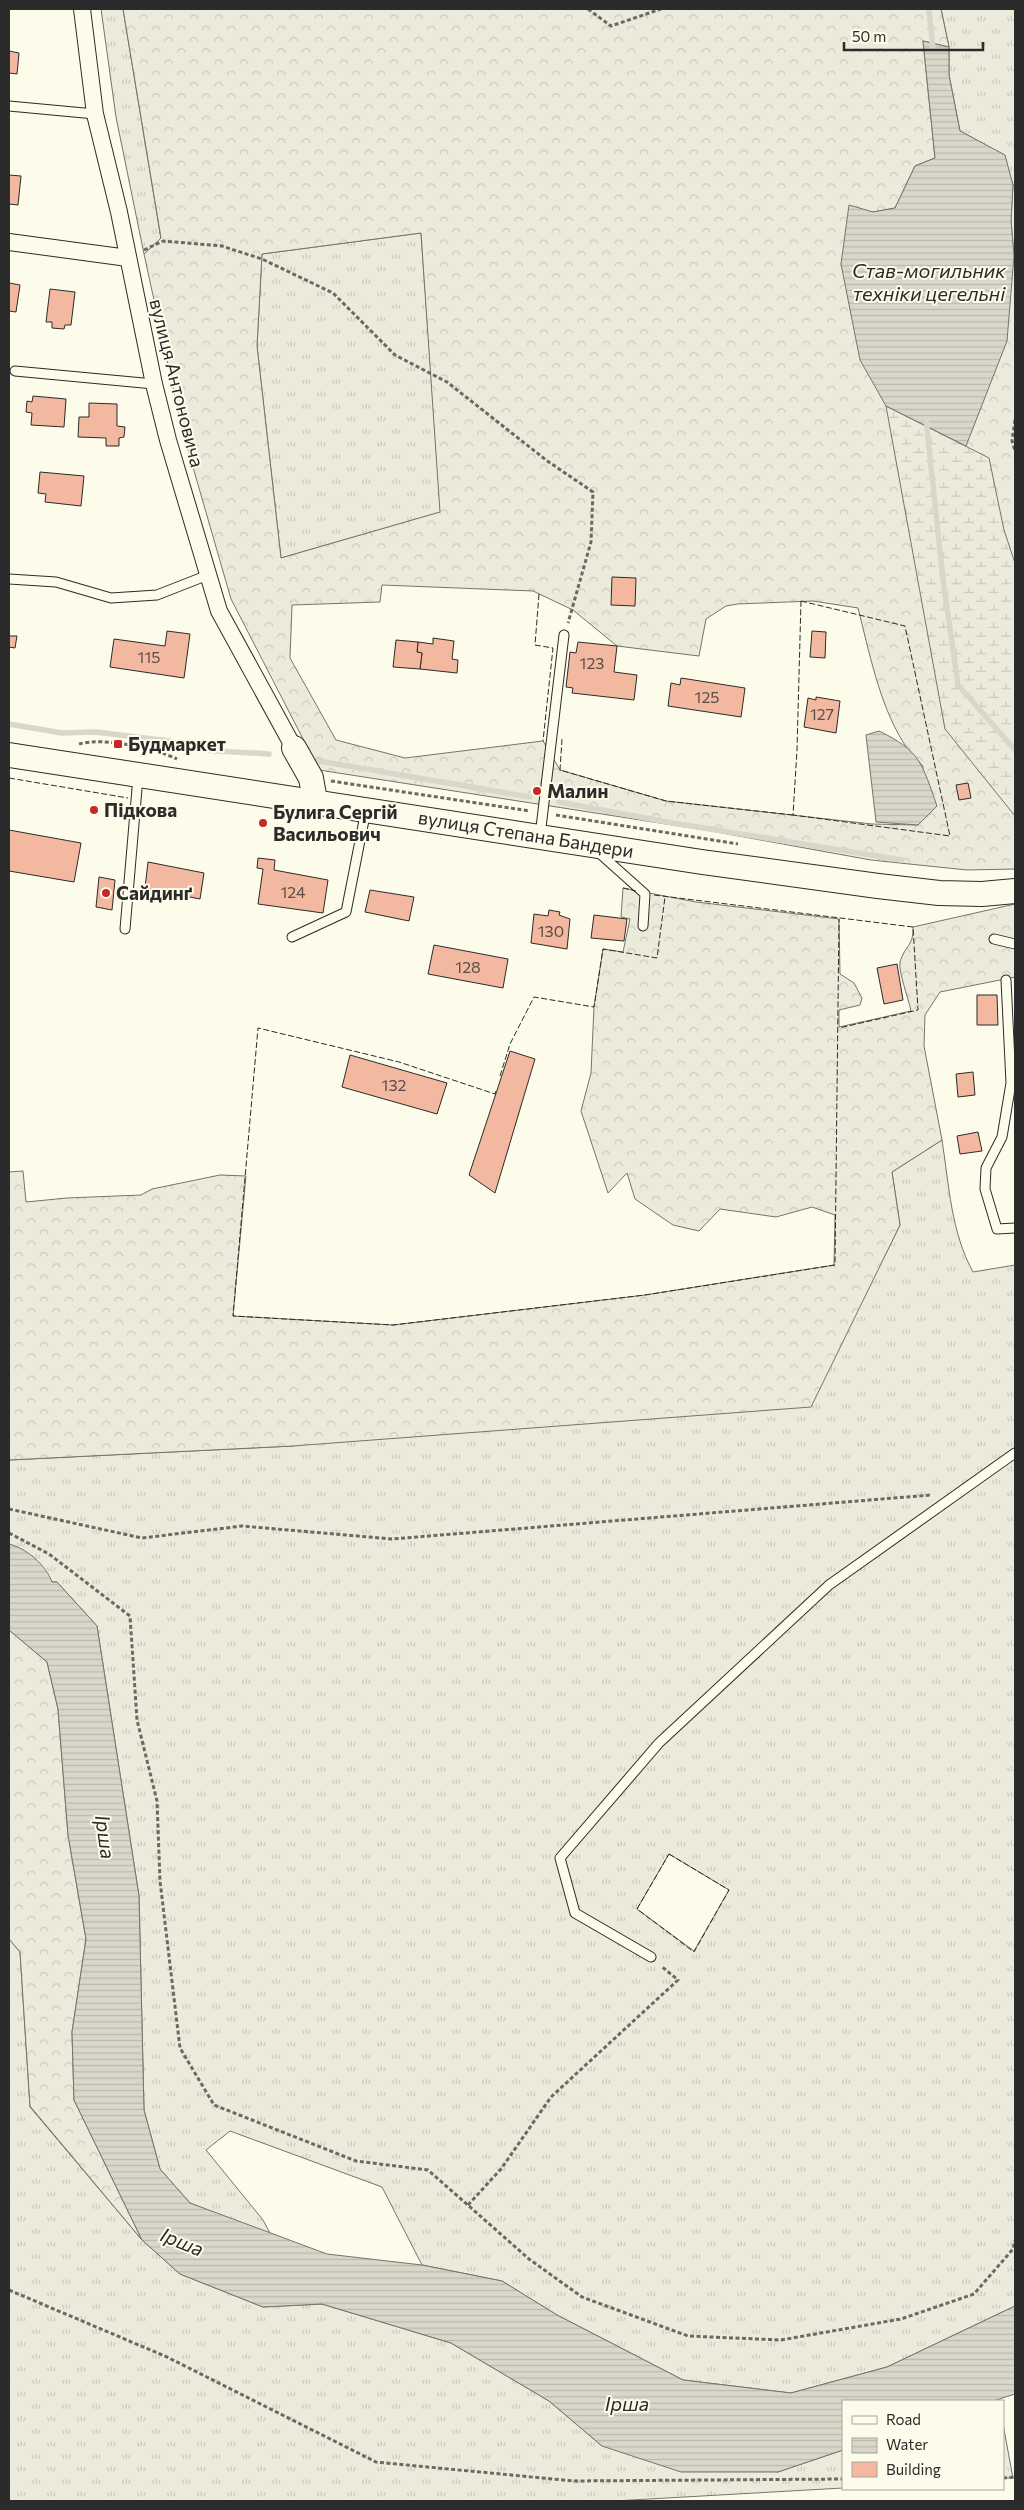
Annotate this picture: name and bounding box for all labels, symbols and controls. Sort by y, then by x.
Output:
scale bar [844,20,983,52]
text: 50 m [852,27,886,45]
water label: Став-могильник техніки цегельні [852,258,1007,305]
street label: вулиця Антоновича [145,296,210,470]
house number: 115 [138,647,160,666]
house number: 123 [580,653,604,672]
house number: 125 [695,687,719,706]
house number: 127 [810,704,834,723]
place label: Будмаркет [128,732,226,755]
marker: Будмаркет [112,738,124,750]
place label: Малин [547,779,608,802]
marker: Малин [531,785,543,797]
place label: Підкова [104,798,177,821]
place label: Булига Сергій Васильович [273,800,398,845]
marker: Підкова [88,804,100,816]
street label: вулиця Степана Бандери [417,805,636,862]
marker: Булига Сергій Васильович [257,817,269,829]
place label: Сайдинґ [116,881,193,904]
house number: 124 [280,882,306,901]
marker: Сайдинґ [100,887,112,899]
house number: 130 [538,921,564,940]
house number: 128 [455,957,481,976]
house number: 132 [382,1075,407,1094]
water label: Ірша [91,1813,121,1860]
water label: Ірша [157,2222,207,2260]
water label: Ірша [605,2391,649,2415]
legend [842,2400,1004,2490]
text: Road [886,2410,921,2428]
text: Water [886,2435,928,2453]
text: Building [886,2460,941,2478]

